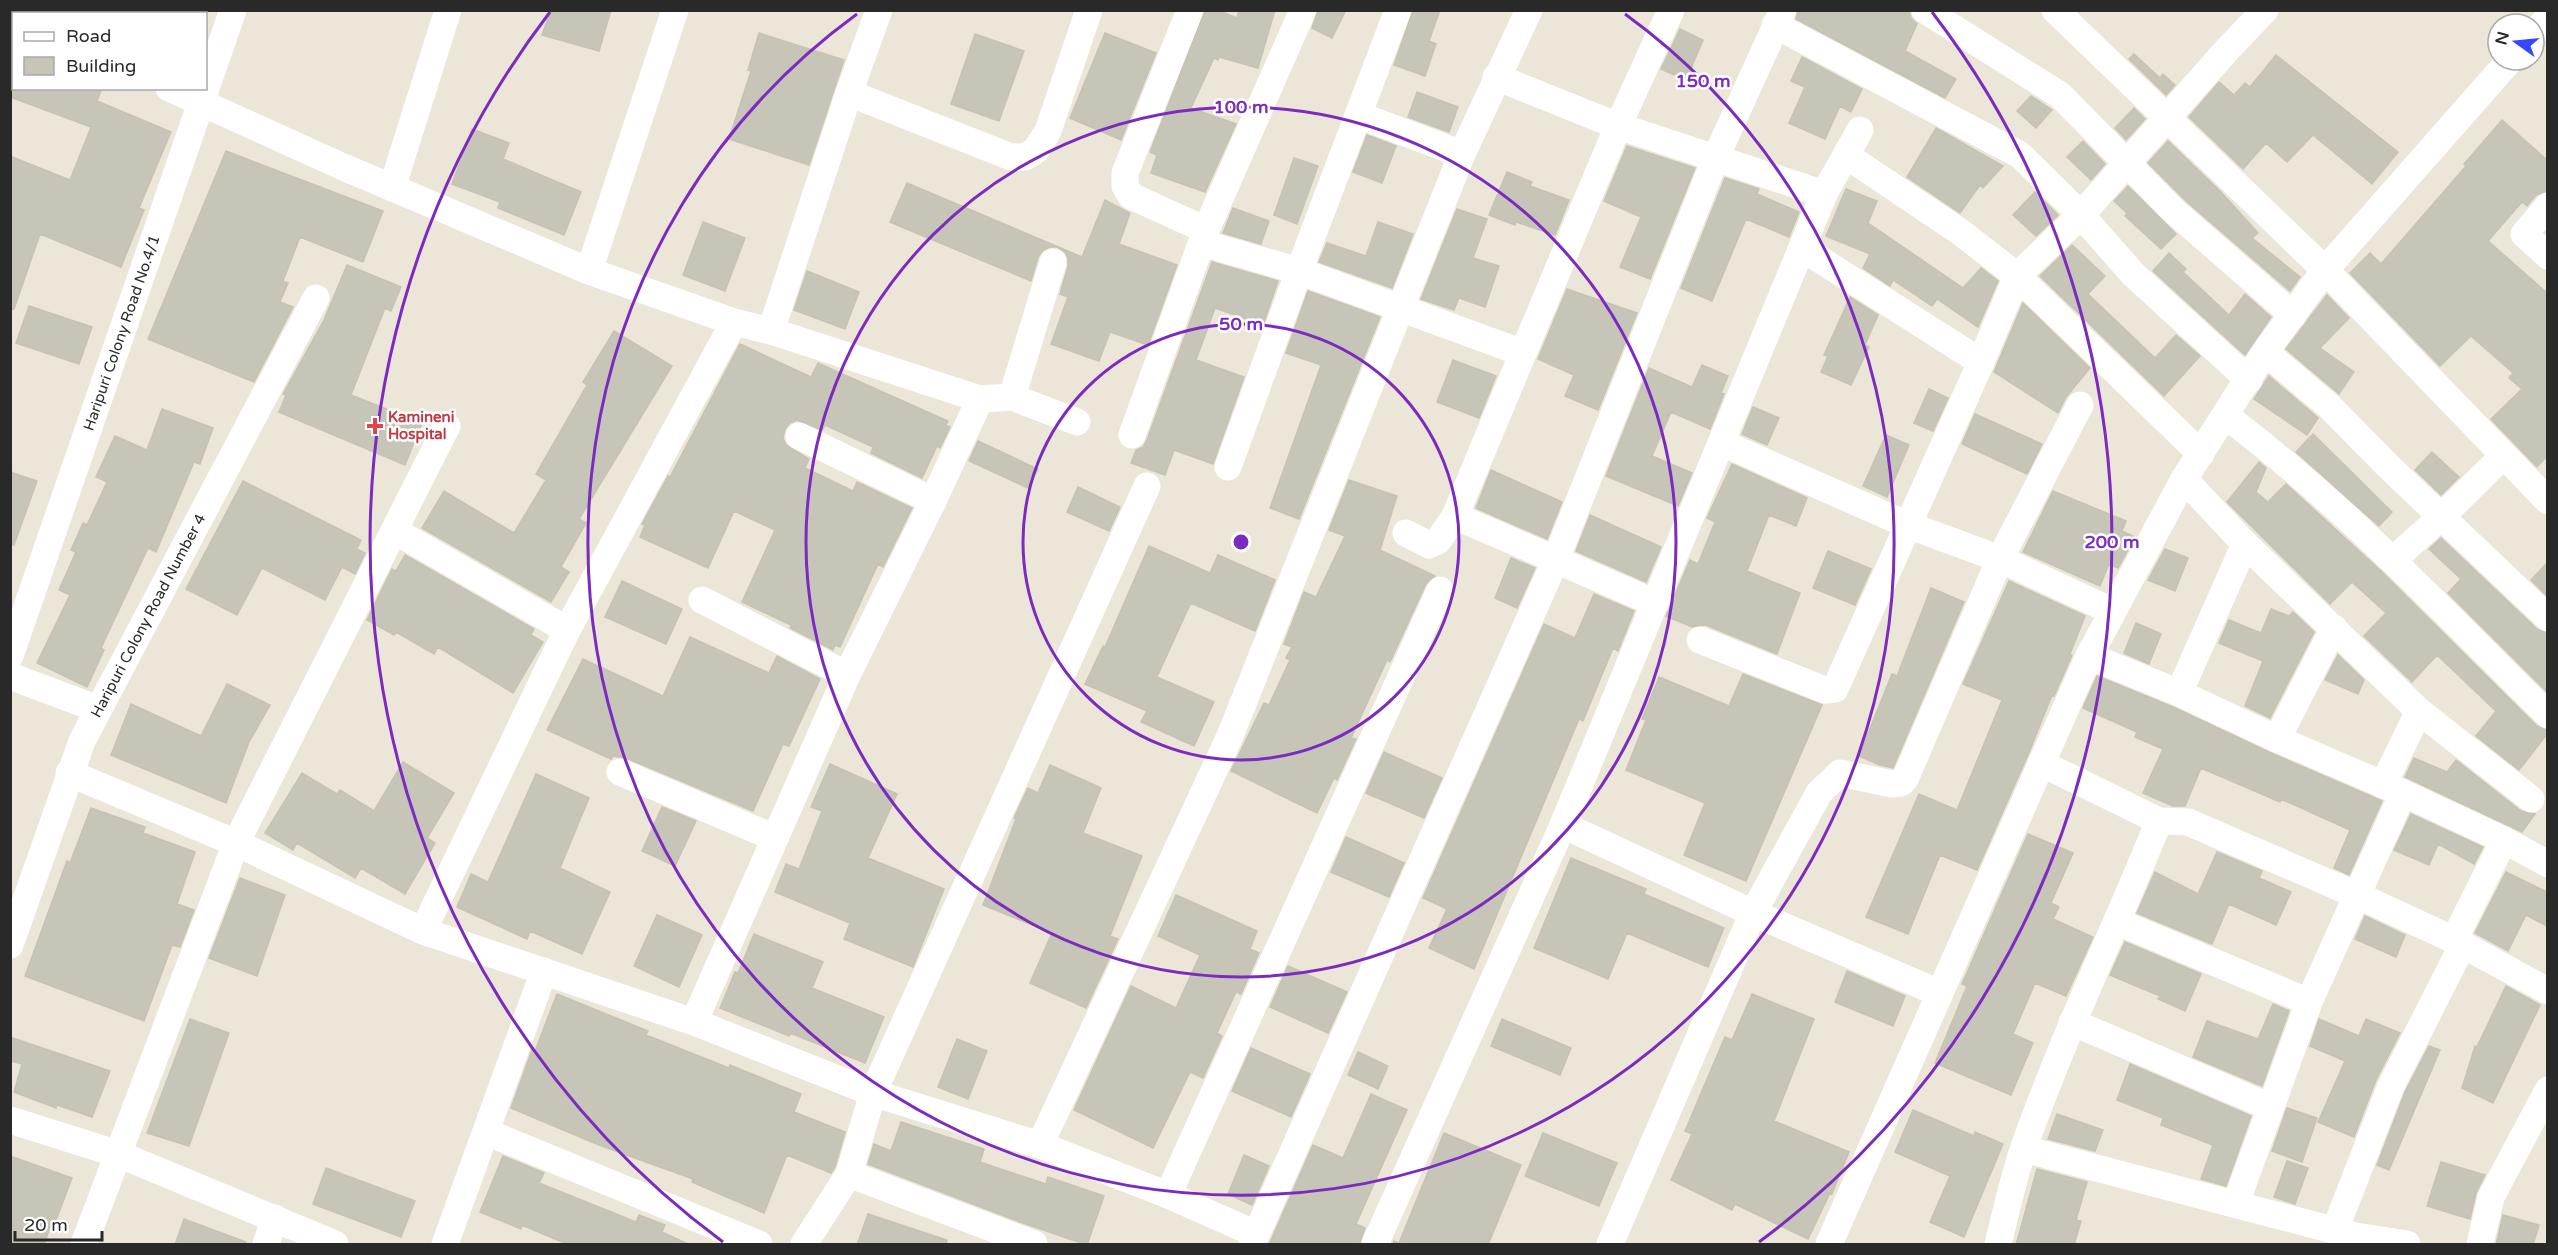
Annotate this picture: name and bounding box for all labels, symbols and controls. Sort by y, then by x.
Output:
legend [12,12,207,90]
north arrow [2486,12,2546,72]
text: Road [66,25,111,47]
text: N [2491,30,2514,47]
text: Building [66,55,136,77]
text: 150 m [1675,70,1731,92]
text: 100 m [1213,96,1269,118]
street label: Haripuri Colony Road No.4/1 [79,232,164,433]
text: 50 m [1219,313,1263,335]
place label: Kamineni Hospital [388,408,454,444]
marker: Kamineni Hospital [366,417,384,435]
street label: Haripuri Colony Road Number 4 [87,511,209,721]
text: 200 m [2084,531,2140,553]
centre of rings [1231,532,1251,552]
scale bar [15,1204,102,1242]
text: 20 m [24,1214,68,1236]

